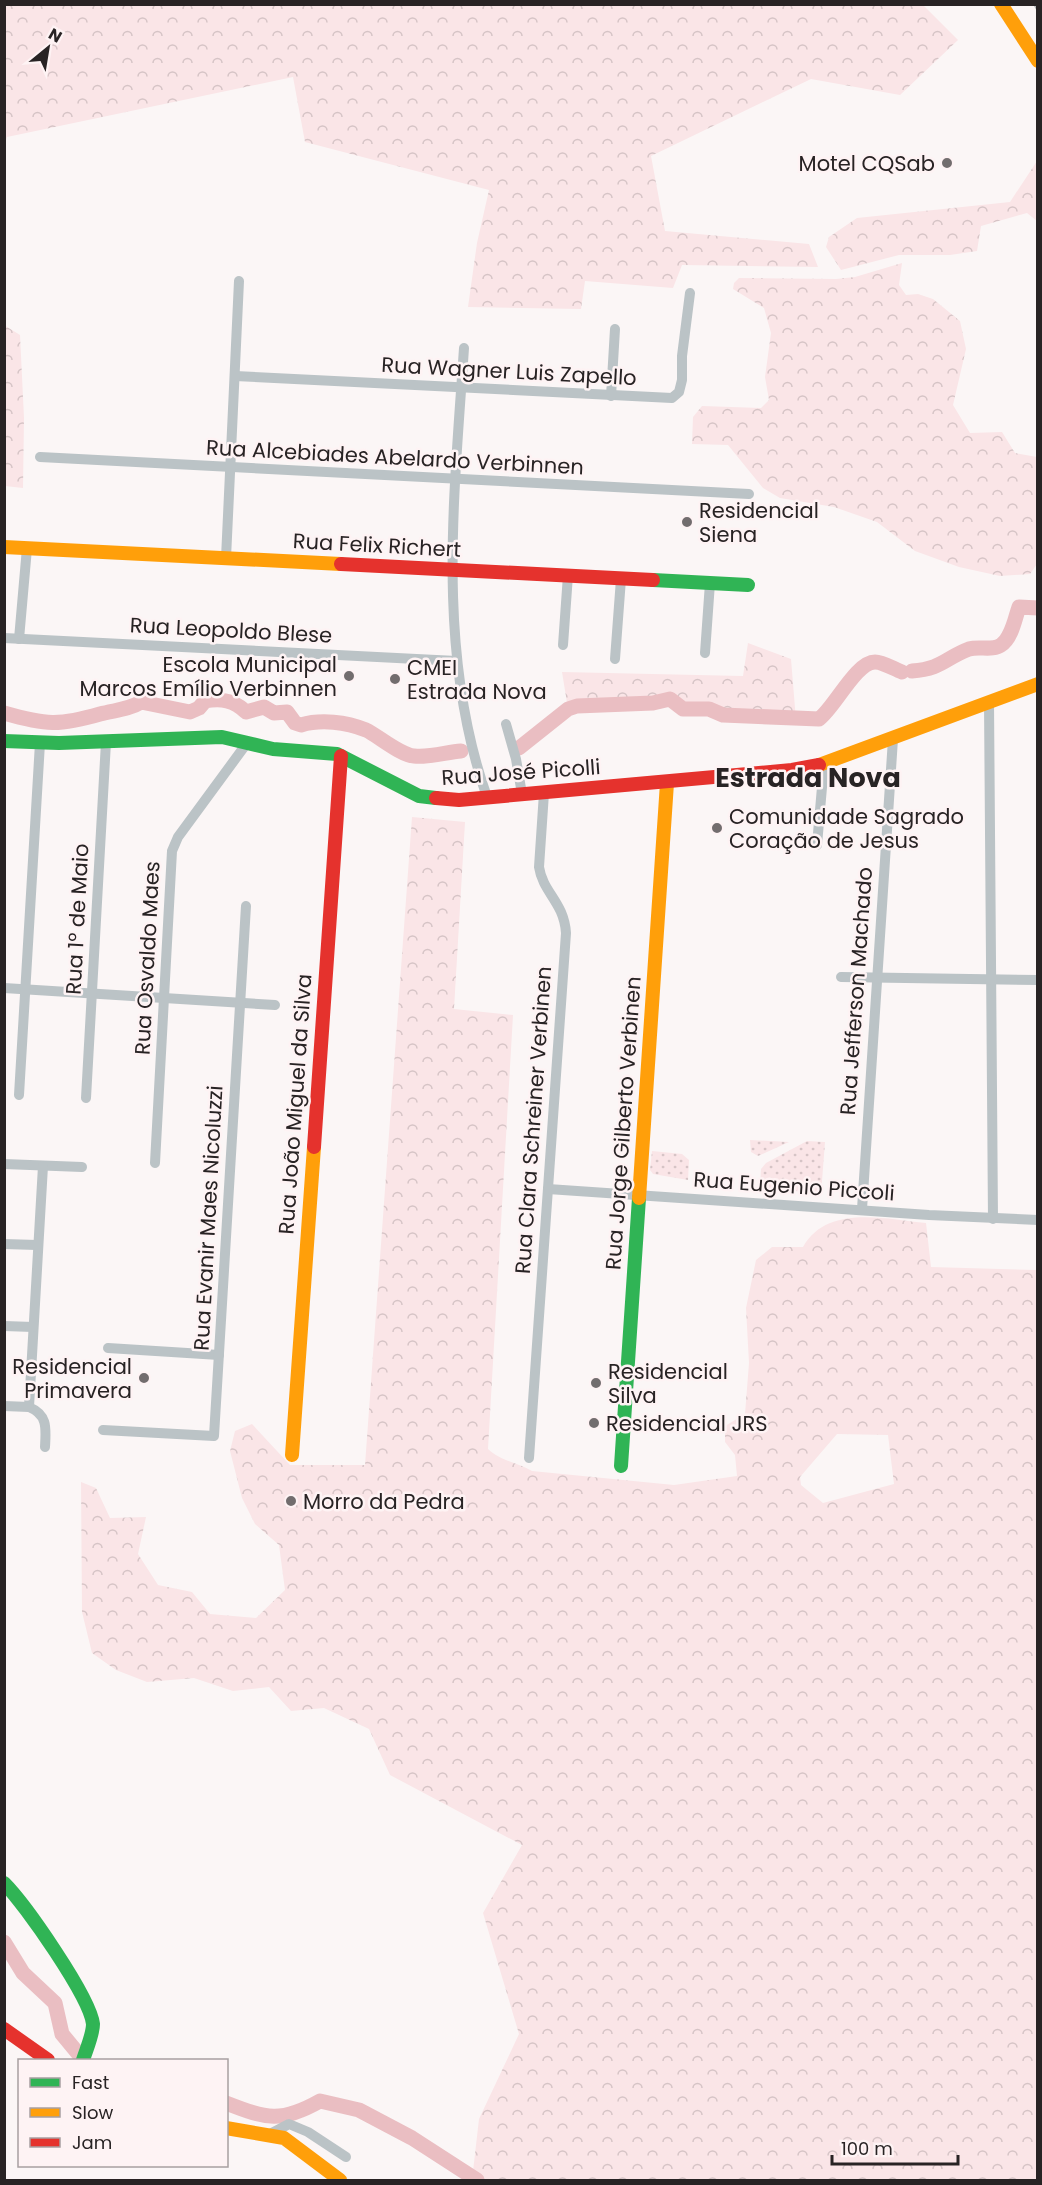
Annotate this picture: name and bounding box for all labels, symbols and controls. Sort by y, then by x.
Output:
north arrow [18,18,78,78]
text: N [44,22,66,48]
place label: Motel CQSab [799,149,935,178]
marker: Motel CQSab [940,156,954,170]
street label: Rua Wagner Luis Zapello [381,350,637,392]
street label: Rua Alcebiades Abelardo Verbinnen [206,433,584,481]
place label: Residencial Siena [699,496,819,549]
marker: Residencial Siena [680,515,694,529]
street label: Rua Felix Richert [292,526,462,564]
street label: Rua Leopoldo Blese [129,610,333,650]
place label: Escola Municipal Marcos Emílio Verbinnen [79,650,337,703]
place label: CMEI Estrada Nova [407,653,547,706]
marker: Escola Municipal Marcos Emílio Verbinnen [342,669,356,683]
marker: CMEI Estrada Nova [388,672,402,686]
street label: Rua José Picolli [441,752,601,792]
district label: Estrada Nova [715,759,901,796]
place label: Comunidade Sagrado Coração de Jesus [729,802,964,855]
marker: Comunidade Sagrado Coração de Jesus [710,821,724,835]
street label: Rua 1º de Maio [59,843,95,995]
street label: Rua Osvaldo Maes [127,860,167,1056]
street label: Rua Jefferson Machado [833,866,879,1116]
street label: Rua Clara Schreiner Verbinen [508,965,558,1275]
street label: Rua João Miguel da Silva [271,973,319,1235]
street label: Rua Jorge Gilberto Verbinen [598,975,648,1271]
street label: Rua Evanir Maes Nicoluzzi [187,1085,229,1351]
street label: Rua Eugenio Piccoli [692,1165,896,1207]
place label: Residencial Primavera [12,1352,132,1405]
place label: Residencial Silva [608,1357,728,1410]
marker: Residencial Primavera [137,1371,151,1385]
marker: Residencial Silva [589,1376,603,1390]
place label: Residencial JRS [606,1409,768,1438]
marker: Residencial JRS [587,1416,601,1430]
place label: Morro da Pedra [303,1487,465,1516]
marker: Morro da Pedra [284,1494,298,1508]
legend [18,2059,228,2167]
text: Fast [72,2070,109,2095]
text: Slow [72,2100,114,2125]
scale bar [832,2128,958,2166]
text: Jam [72,2130,112,2155]
text: 100 m [841,2136,893,2161]

